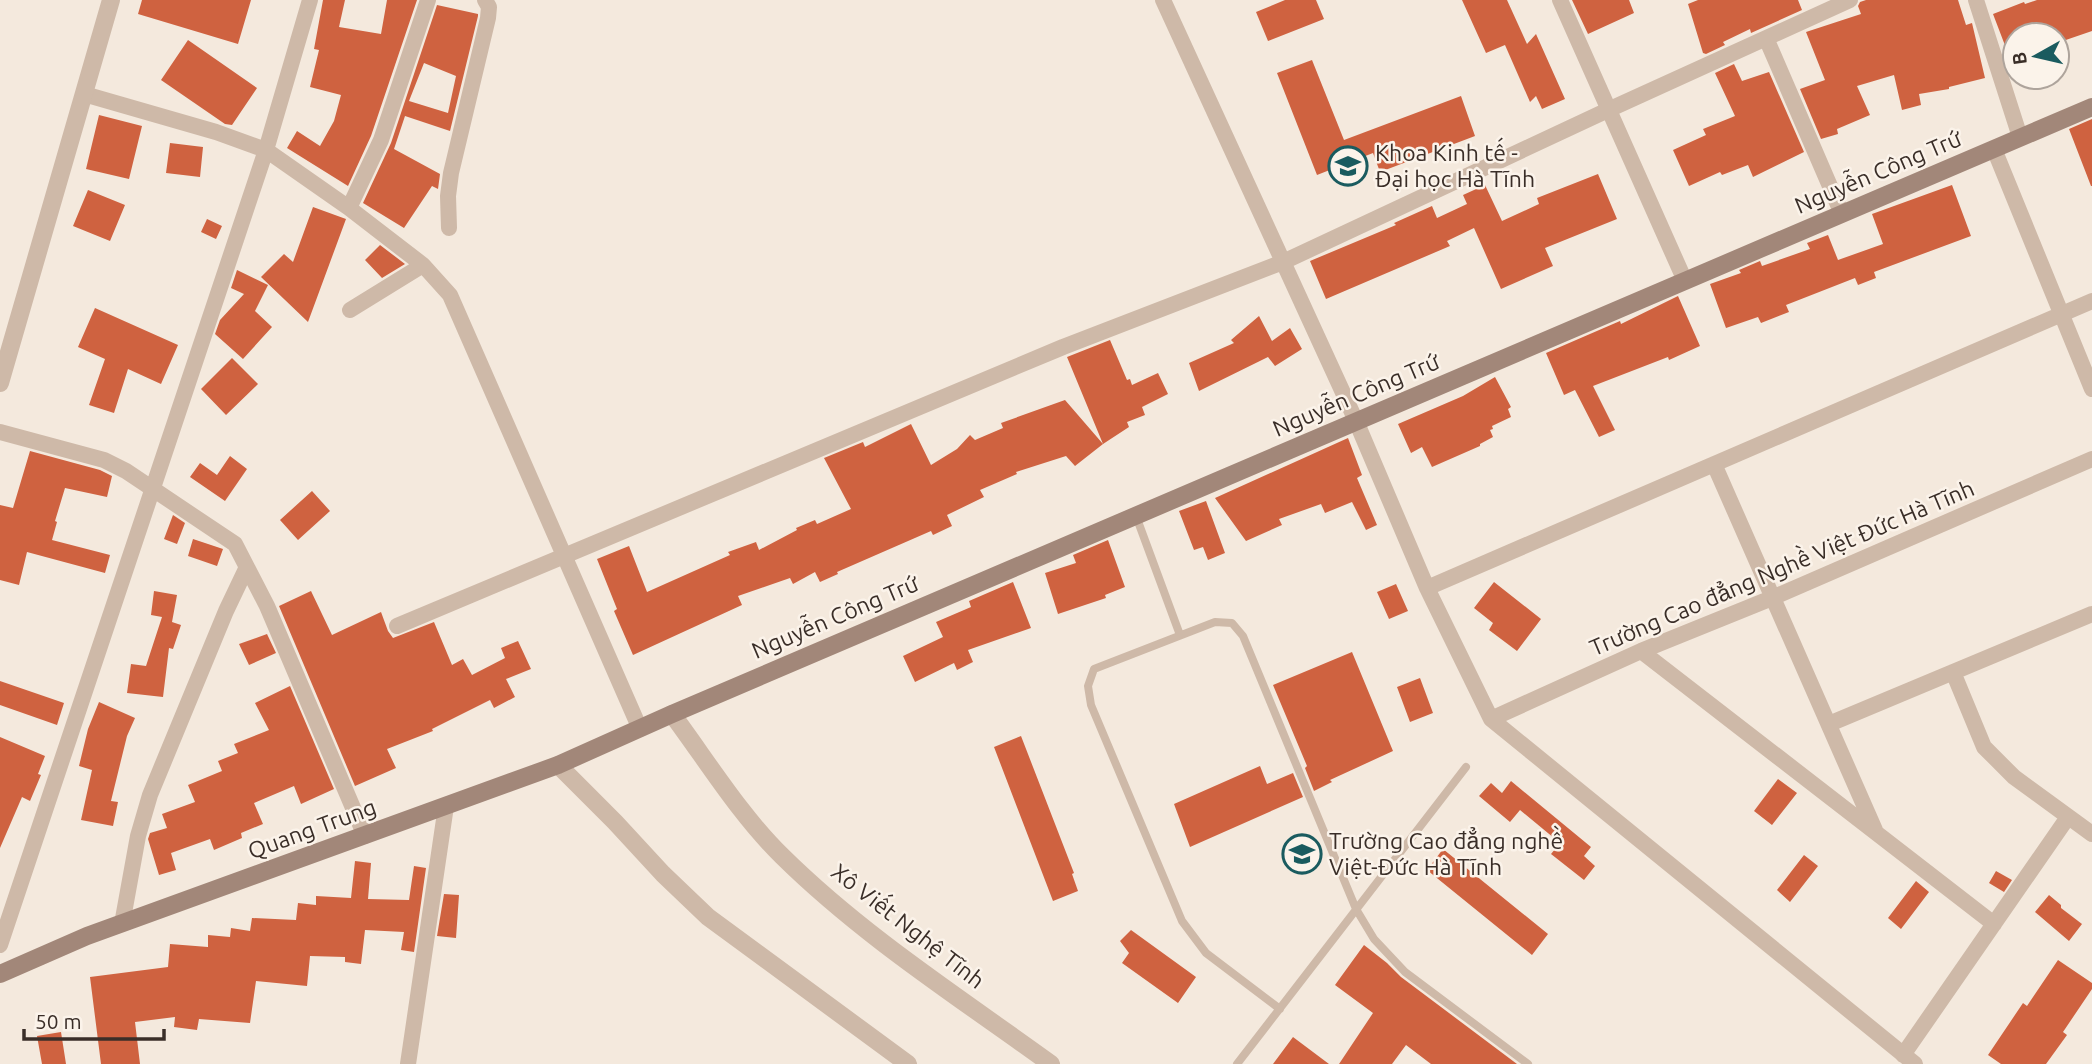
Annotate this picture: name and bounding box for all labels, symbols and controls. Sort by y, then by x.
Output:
north arrow [2001,21,2071,91]
text: B [2007,51,2031,66]
street label: Nguyễn Công Trứ [1790,123,1966,218]
place label: Khoa Kinh tế - Đại học Hà Tĩnh [1375,137,1535,191]
school or university icon: Khoa Kinh tế - Đại học Hà Tĩnh [1327,145,1369,187]
street label: Nguyễn Công Trứ [1268,346,1444,441]
street label: Trường Cao đẳng Nghề Việt Đức Hà Tĩnh [1585,472,1978,660]
street label: Nguyễn Công Trứ [747,568,923,663]
street label: Quang Trung [244,794,379,863]
place label: Trường Cao đẳng nghề Việt-Đức Hà Tĩnh [1329,825,1563,879]
school or university icon: Trường Cao đẳng nghề Việt-Đức Hà Tĩnh [1281,833,1323,875]
street label: Xô Viết Nghệ Tĩnh [827,856,991,993]
scale bar [24,998,164,1042]
text: 50 m [35,1009,82,1033]

